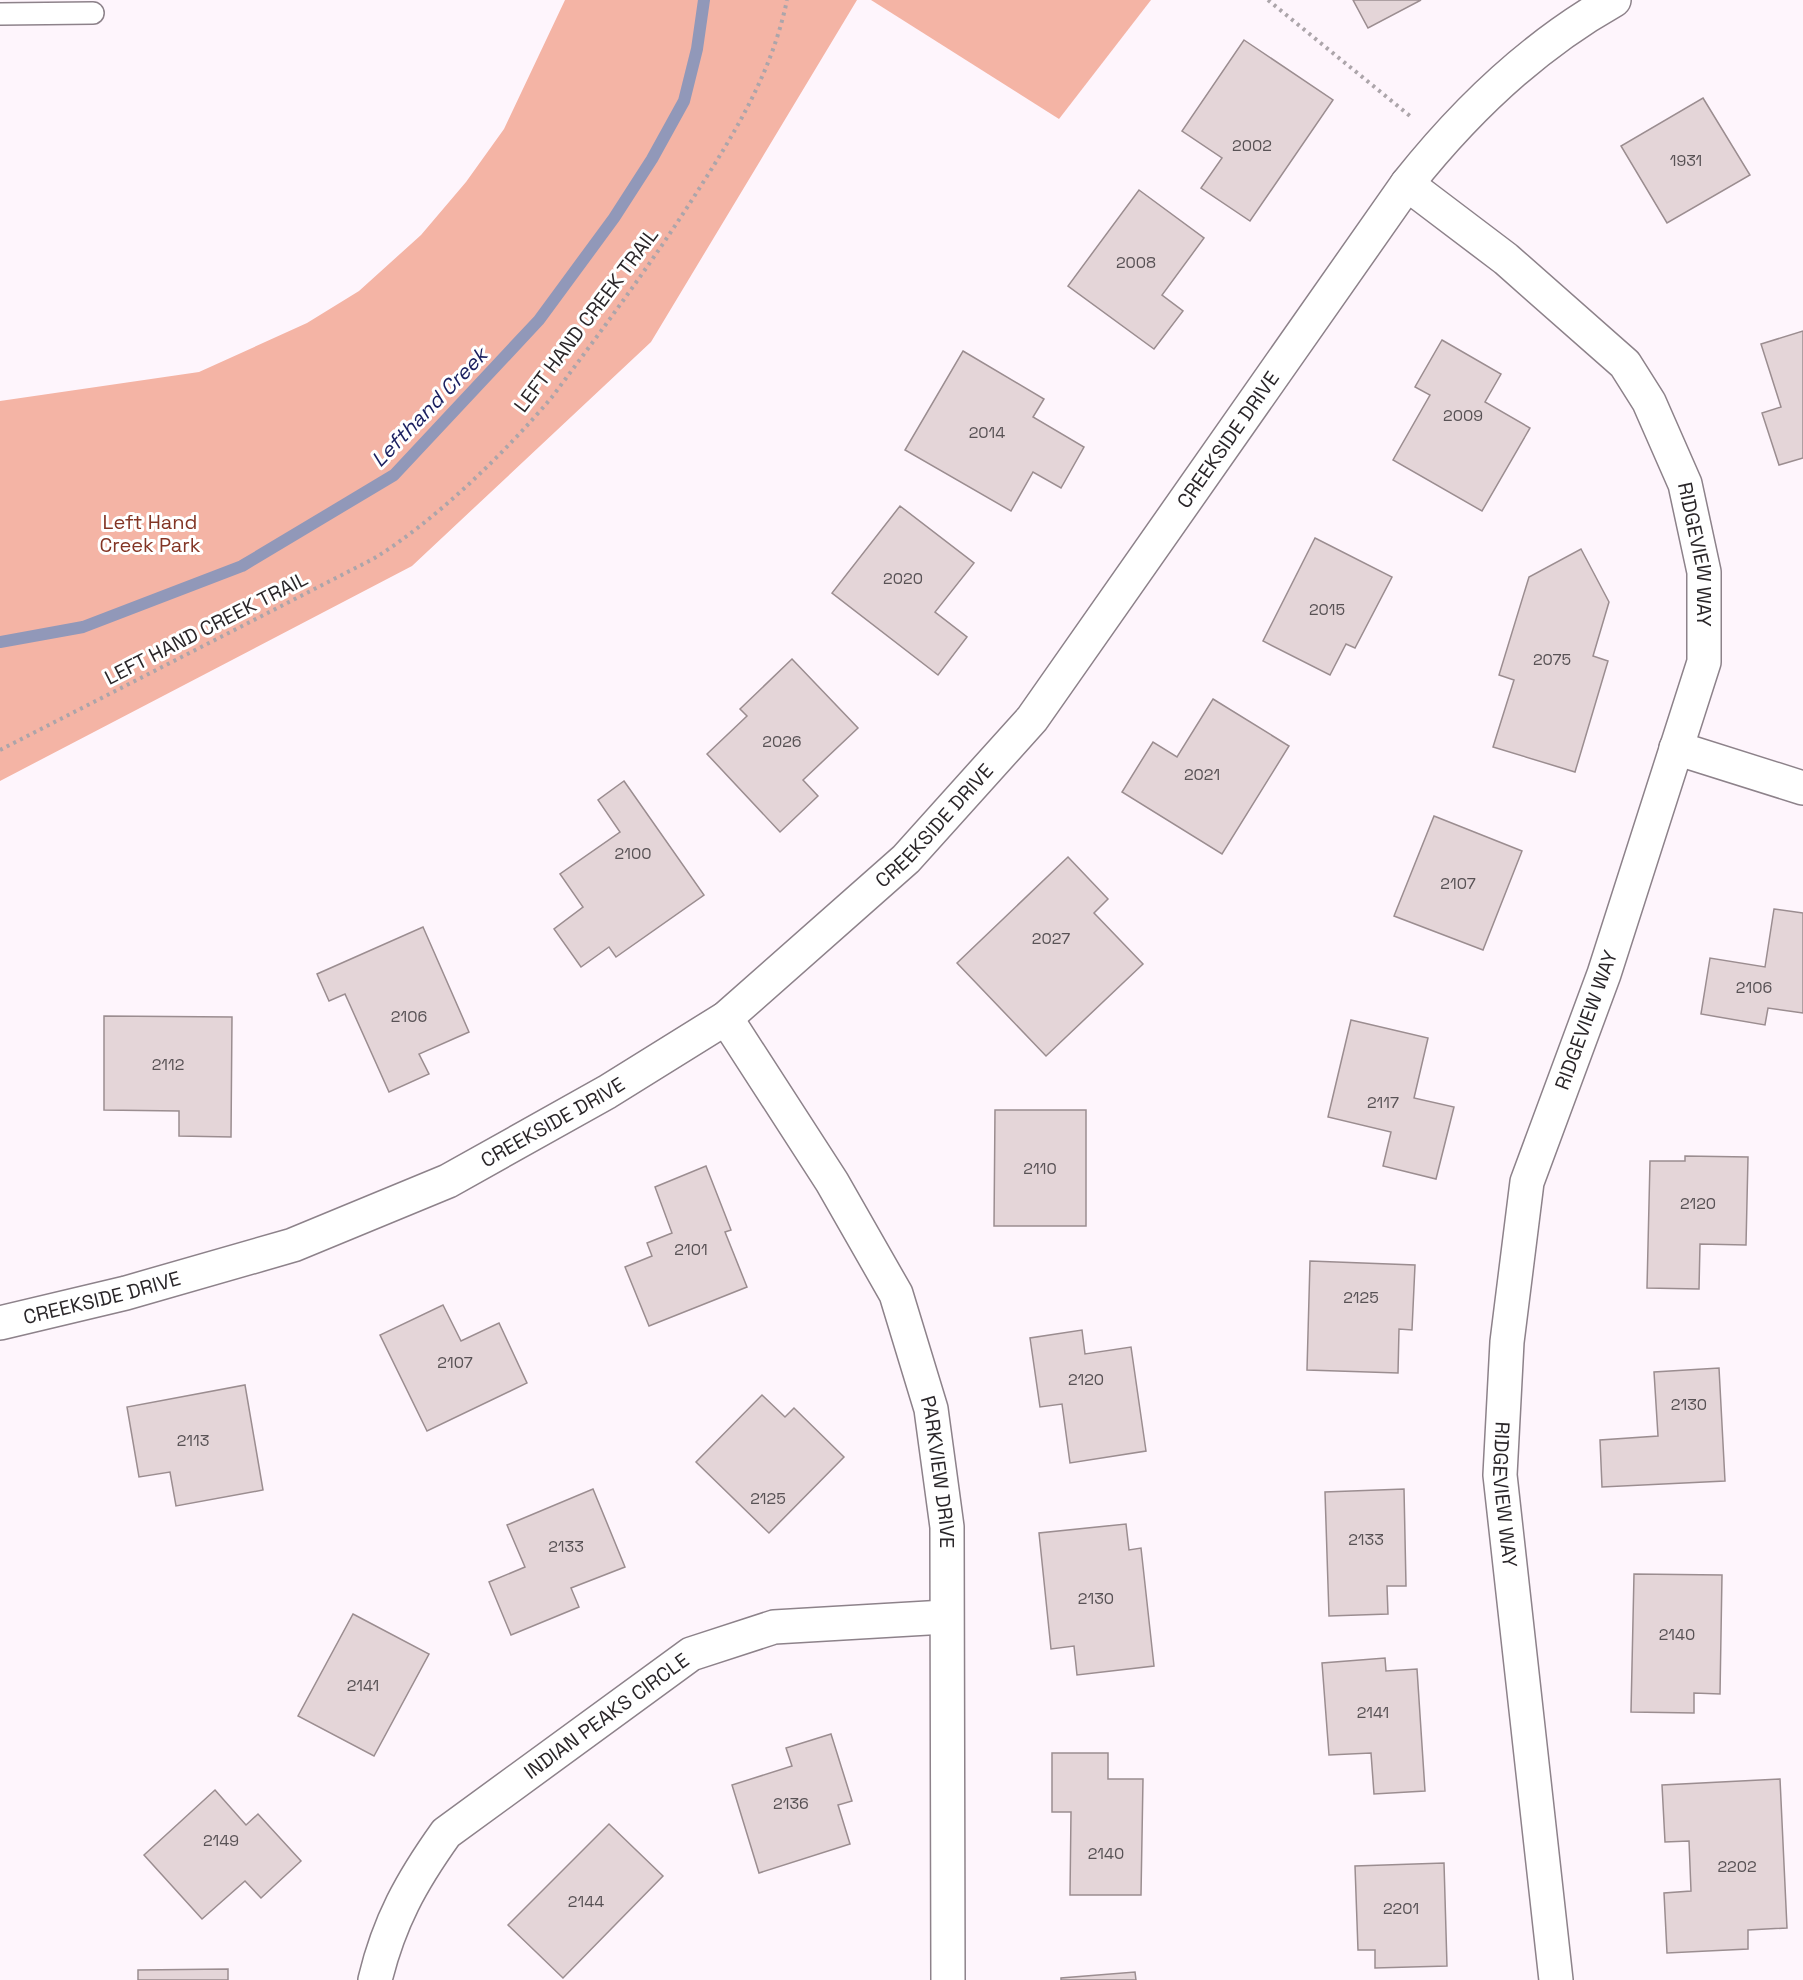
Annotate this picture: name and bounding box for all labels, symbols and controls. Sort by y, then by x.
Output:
house number: 2002 [1232,135,1272,156]
house number: 1931 [1670,150,1702,171]
street label: LEFT HAND CREEK TRAIL [508,223,664,417]
house number: 2008 [1116,252,1156,273]
water label: Lefthand Creek [365,340,495,472]
street label: CREEKSIDE DRIVE [1171,366,1285,513]
house number: 2009 [1443,405,1483,426]
house number: 2014 [969,422,1005,443]
street label: RIDGEVIEW WAY [1672,480,1717,627]
park label: Left Hand Creek Park [99,509,201,558]
street label: LEFT HAND CREEK TRAIL [100,565,312,691]
house number: 2020 [883,568,923,589]
house number: 2015 [1309,599,1345,620]
house number: 2075 [1533,649,1571,670]
house number: 2026 [762,731,802,752]
street label: CREEKSIDE DRIVE [870,758,999,893]
house number: 2021 [1184,764,1220,785]
house number: 2100 [615,843,651,864]
house number: 2107 [1440,873,1476,894]
house number: 2027 [1032,928,1070,949]
street label: RIDGEVIEW WAY [1549,947,1623,1093]
house number: 2106 [1736,977,1772,998]
house number: 2106 [391,1006,427,1027]
house number: 2112 [152,1054,184,1075]
street label: CREEKSIDE DRIVE [476,1071,630,1173]
house number: 2117 [1367,1092,1399,1113]
house number: 2110 [1023,1158,1057,1179]
house number: 2120 [1680,1193,1716,1214]
house number: 2101 [674,1239,708,1260]
street label: CREEKSIDE DRIVE [21,1265,184,1330]
house number: 2125 [1343,1287,1379,1308]
house number: 2107 [437,1352,473,1373]
house number: 2120 [1068,1369,1104,1390]
street label: PARKVIEW DRIVE [915,1392,960,1548]
house number: 2130 [1671,1394,1707,1415]
street label: RIDGEVIEW WAY [1487,1421,1523,1569]
house number: 2113 [177,1430,209,1451]
house number: 2125 [750,1488,786,1509]
house number: 2133 [1348,1529,1384,1550]
house number: 2133 [548,1536,584,1557]
house number: 2130 [1078,1588,1114,1609]
house number: 2140 [1659,1624,1695,1645]
street label: INDIAN PEAKS CIRCLE [519,1647,694,1785]
house number: 2141 [347,1675,379,1696]
house number: 2141 [1357,1702,1389,1723]
house number: 2136 [773,1793,809,1814]
house number: 2149 [203,1830,239,1851]
house number: 2140 [1088,1843,1124,1864]
house number: 2202 [1717,1856,1757,1877]
house number: 2144 [568,1891,604,1912]
house number: 2201 [1383,1898,1419,1919]

